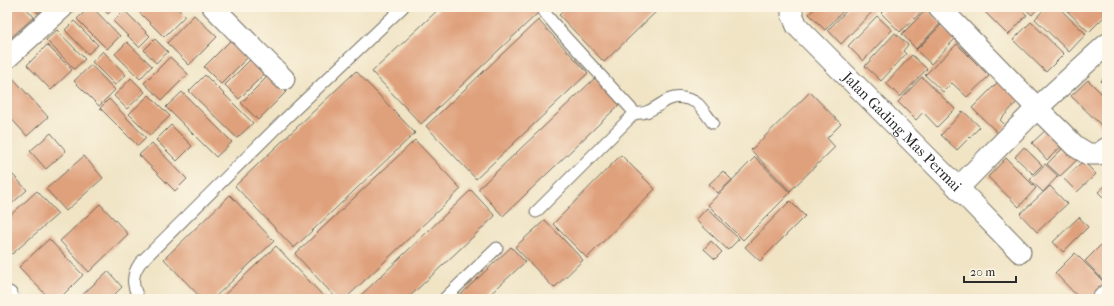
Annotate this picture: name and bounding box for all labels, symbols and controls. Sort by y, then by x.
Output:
street label: Jalan Gading Mas Permai [838,67,966,196]
scale bar [964,258,1016,284]
text: 20 m [970,265,995,279]

